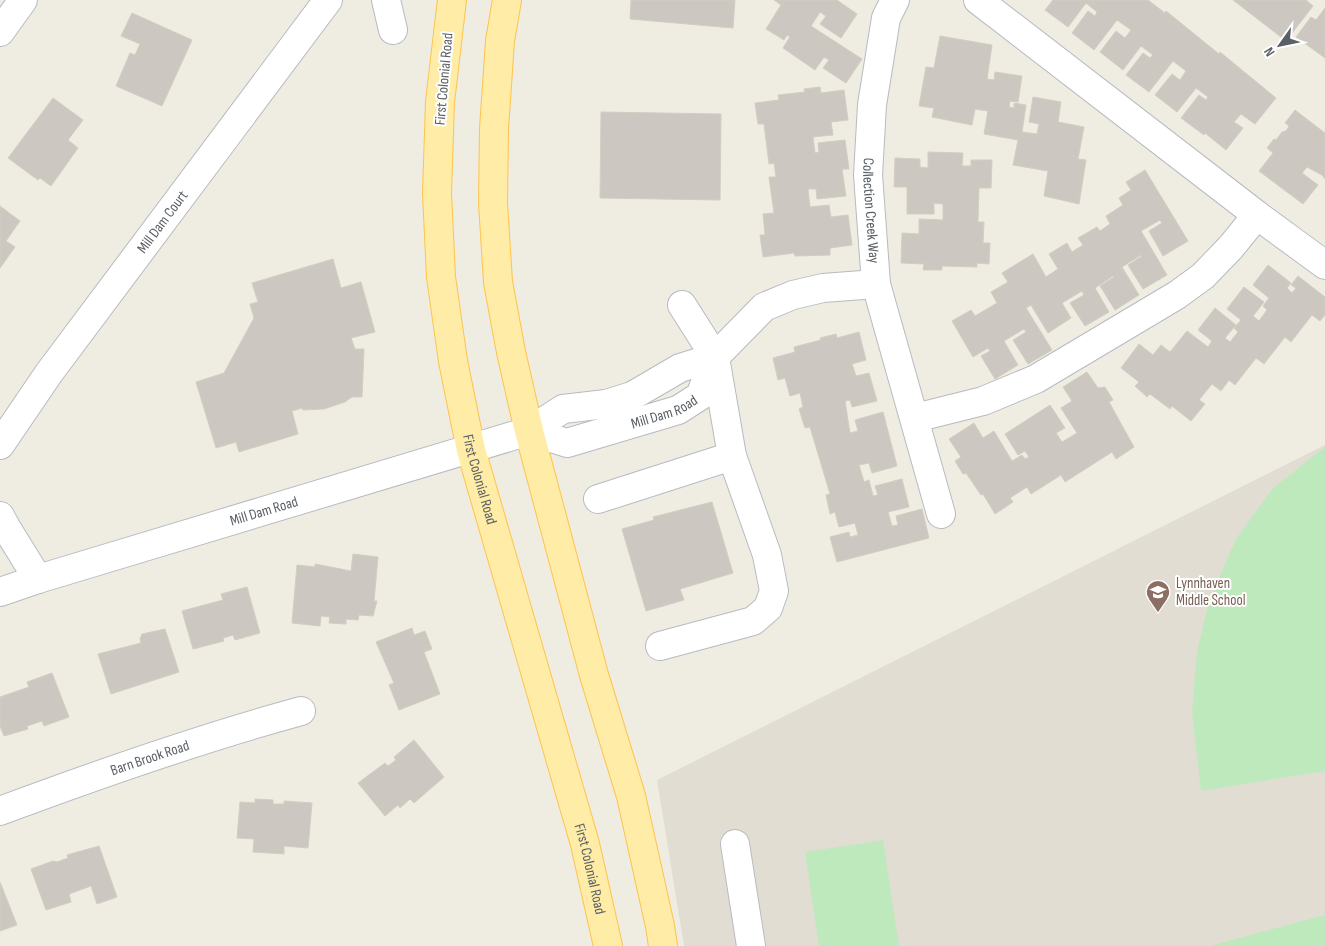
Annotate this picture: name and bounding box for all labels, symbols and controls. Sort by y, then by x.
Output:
north arrow [1255,20,1305,70]
street label: First Colonial Road [430,32,458,126]
text: N [1260,44,1279,60]
street label: Collection Creek Way [858,157,884,264]
street label: Mill Dam Court [133,186,192,257]
street label: Mill Dam Road [629,391,701,433]
street label: First Colonial Road [459,433,501,527]
street label: Mill Dam Road [228,492,300,530]
place label: Lynnhaven Middle School [1176,574,1246,610]
school or university icon: Lynnhaven Middle School [1145,579,1171,613]
street label: Barn Brook Road [108,736,192,780]
street label: First Colonial Road [570,821,610,916]

